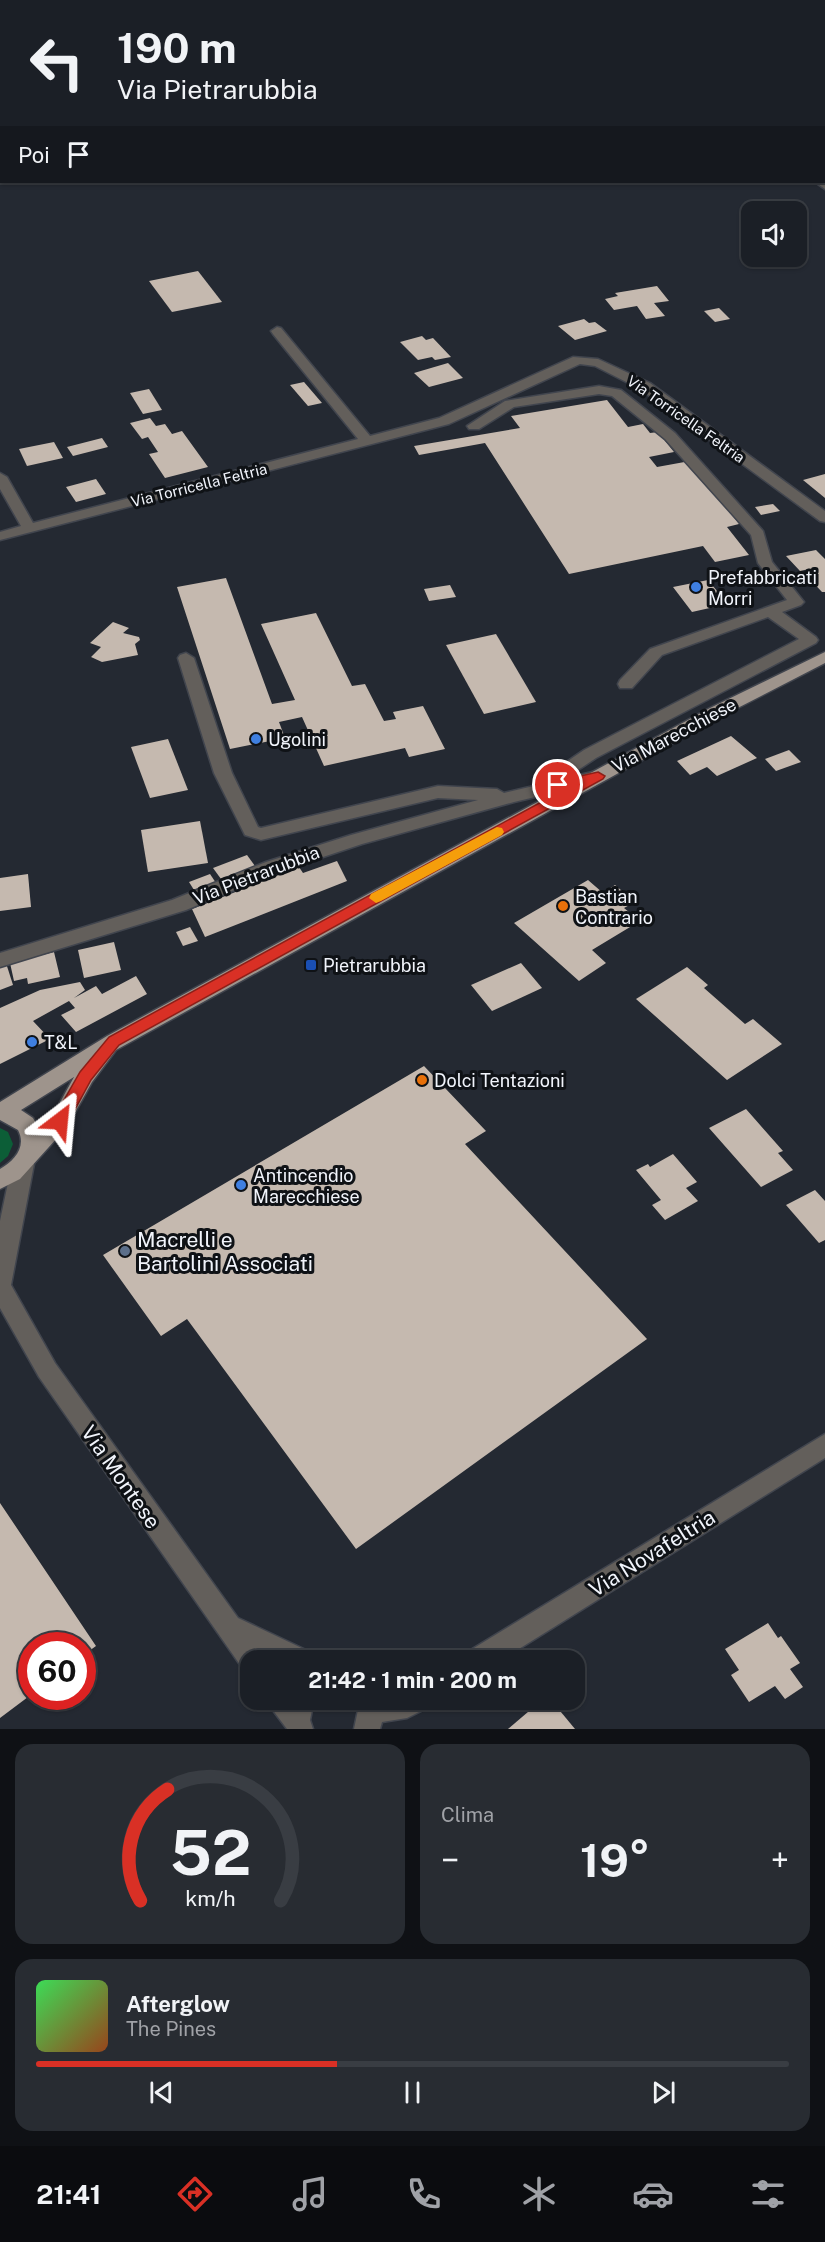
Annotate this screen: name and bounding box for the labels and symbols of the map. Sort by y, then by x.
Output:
street label: Via Torricella Feltria [624,372,748,466]
street label: Via Torricella Feltria [129,460,269,510]
place label: Prefabbricati Morri [708,567,817,609]
marker: Prefabbricati Morri [689,580,703,594]
street label: Via Marecchiese [608,693,740,777]
place label: Ugolini [268,729,326,750]
marker: Ugolini [249,732,263,746]
pin [532,759,583,810]
street label: Via Pietrarubbia [190,841,322,909]
place label: Bastian Contrario [575,886,653,928]
marker: Bastian Contrario [556,899,570,913]
place label: Pietrarubbia [323,955,426,976]
marker: Pietrarubbia [304,958,318,972]
place label: T&L [44,1032,78,1053]
marker: T&L [25,1035,39,1049]
place label: Dolci Tentazioni [434,1070,565,1091]
marker: Dolci Tentazioni [415,1073,429,1087]
position arrow [28,1089,92,1153]
place label: Antincendio Marecchiese [253,1165,360,1207]
marker: Antincendio Marecchiese [234,1178,248,1192]
place label: Macrelli e Bartolini Associati [137,1227,313,1276]
marker: Macrelli e Bartolini Associati [118,1244,132,1258]
street label: Via Montese [76,1421,166,1533]
street label: Via Novafeltria [584,1504,720,1602]
speed limit sign: 60 [18,1632,96,1710]

